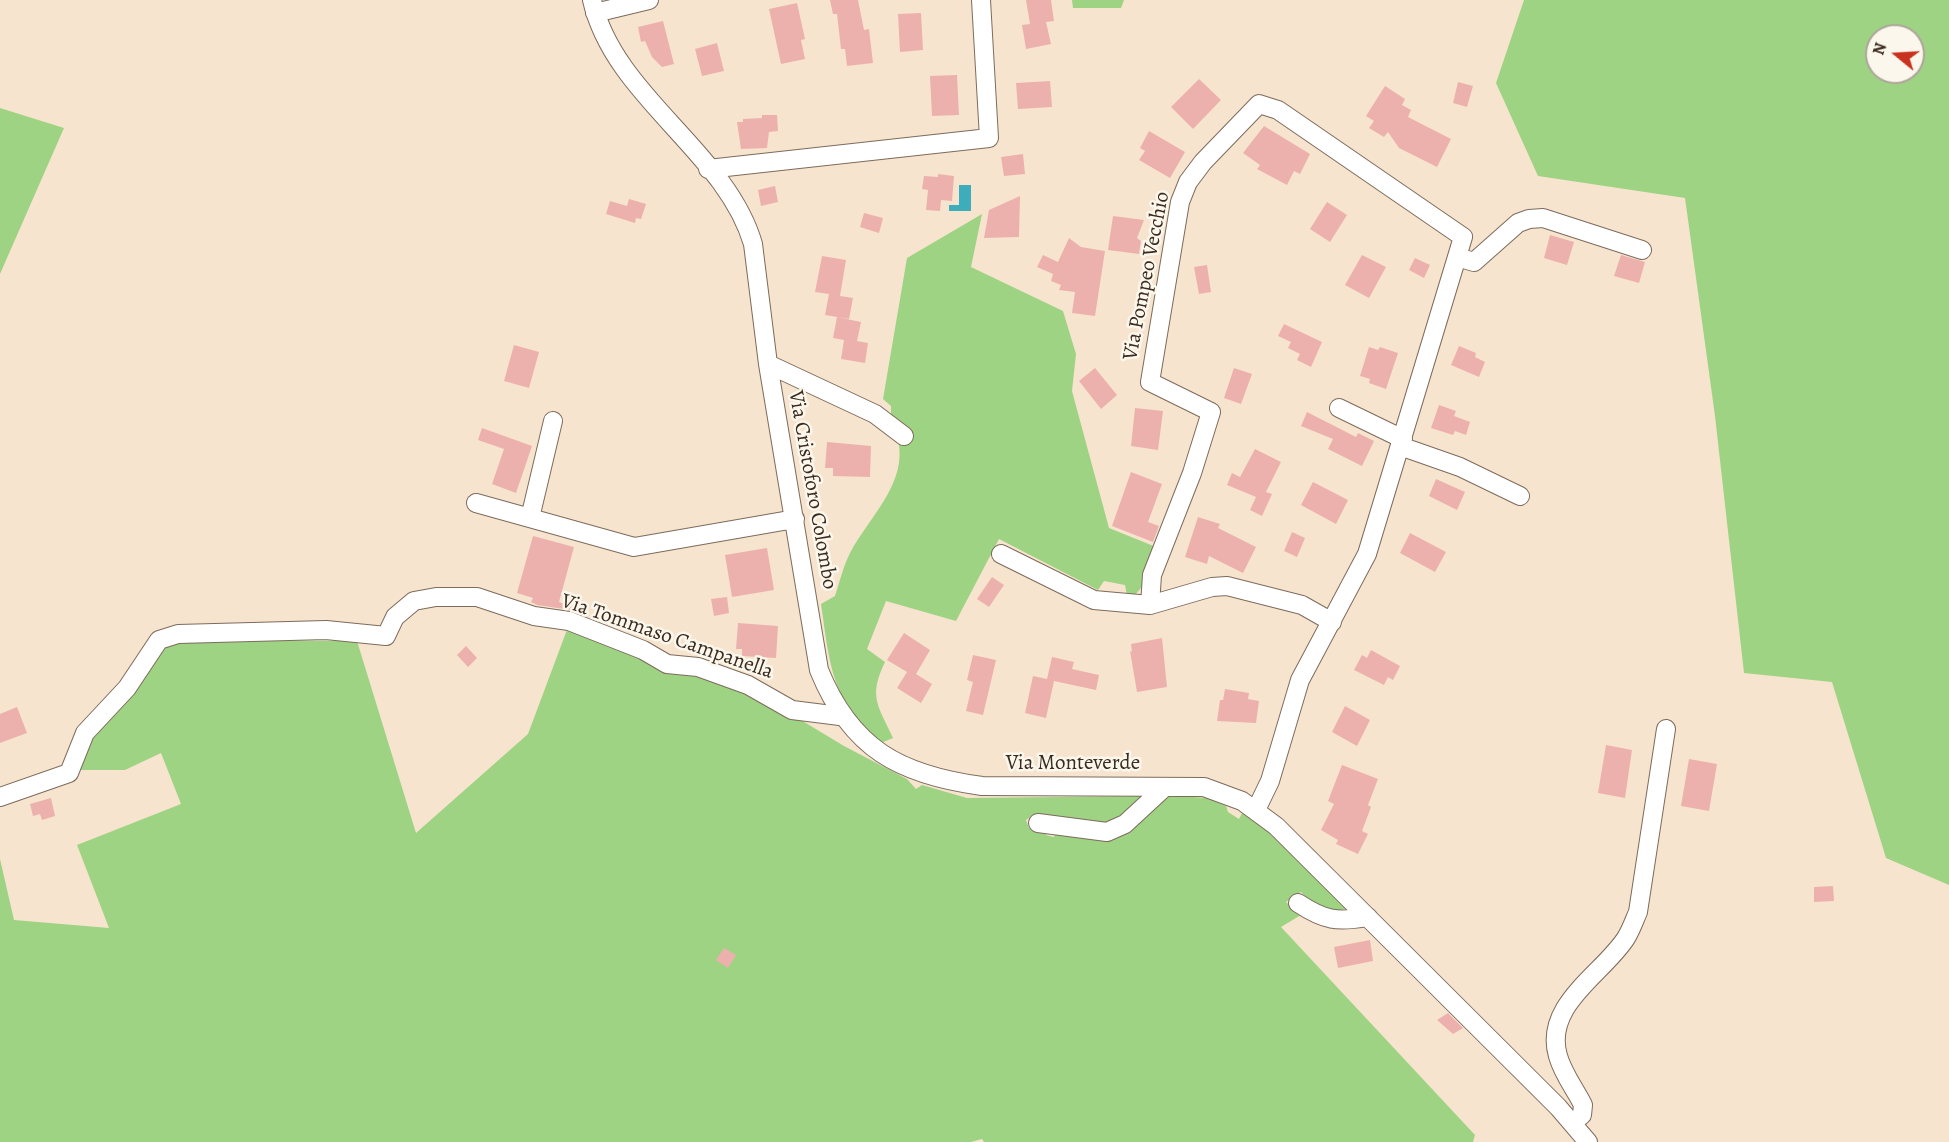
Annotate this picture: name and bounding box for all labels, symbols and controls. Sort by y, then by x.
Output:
north arrow [1865,24,1925,84]
text: N [1868,40,1892,58]
street label: Via Pompeo Vecchio [1118,190,1176,362]
street label: Via Cristoforo Colombo [782,389,842,591]
street label: Via Tommaso Campanella [558,589,776,685]
street label: Via Monteverde [1006,751,1140,777]

